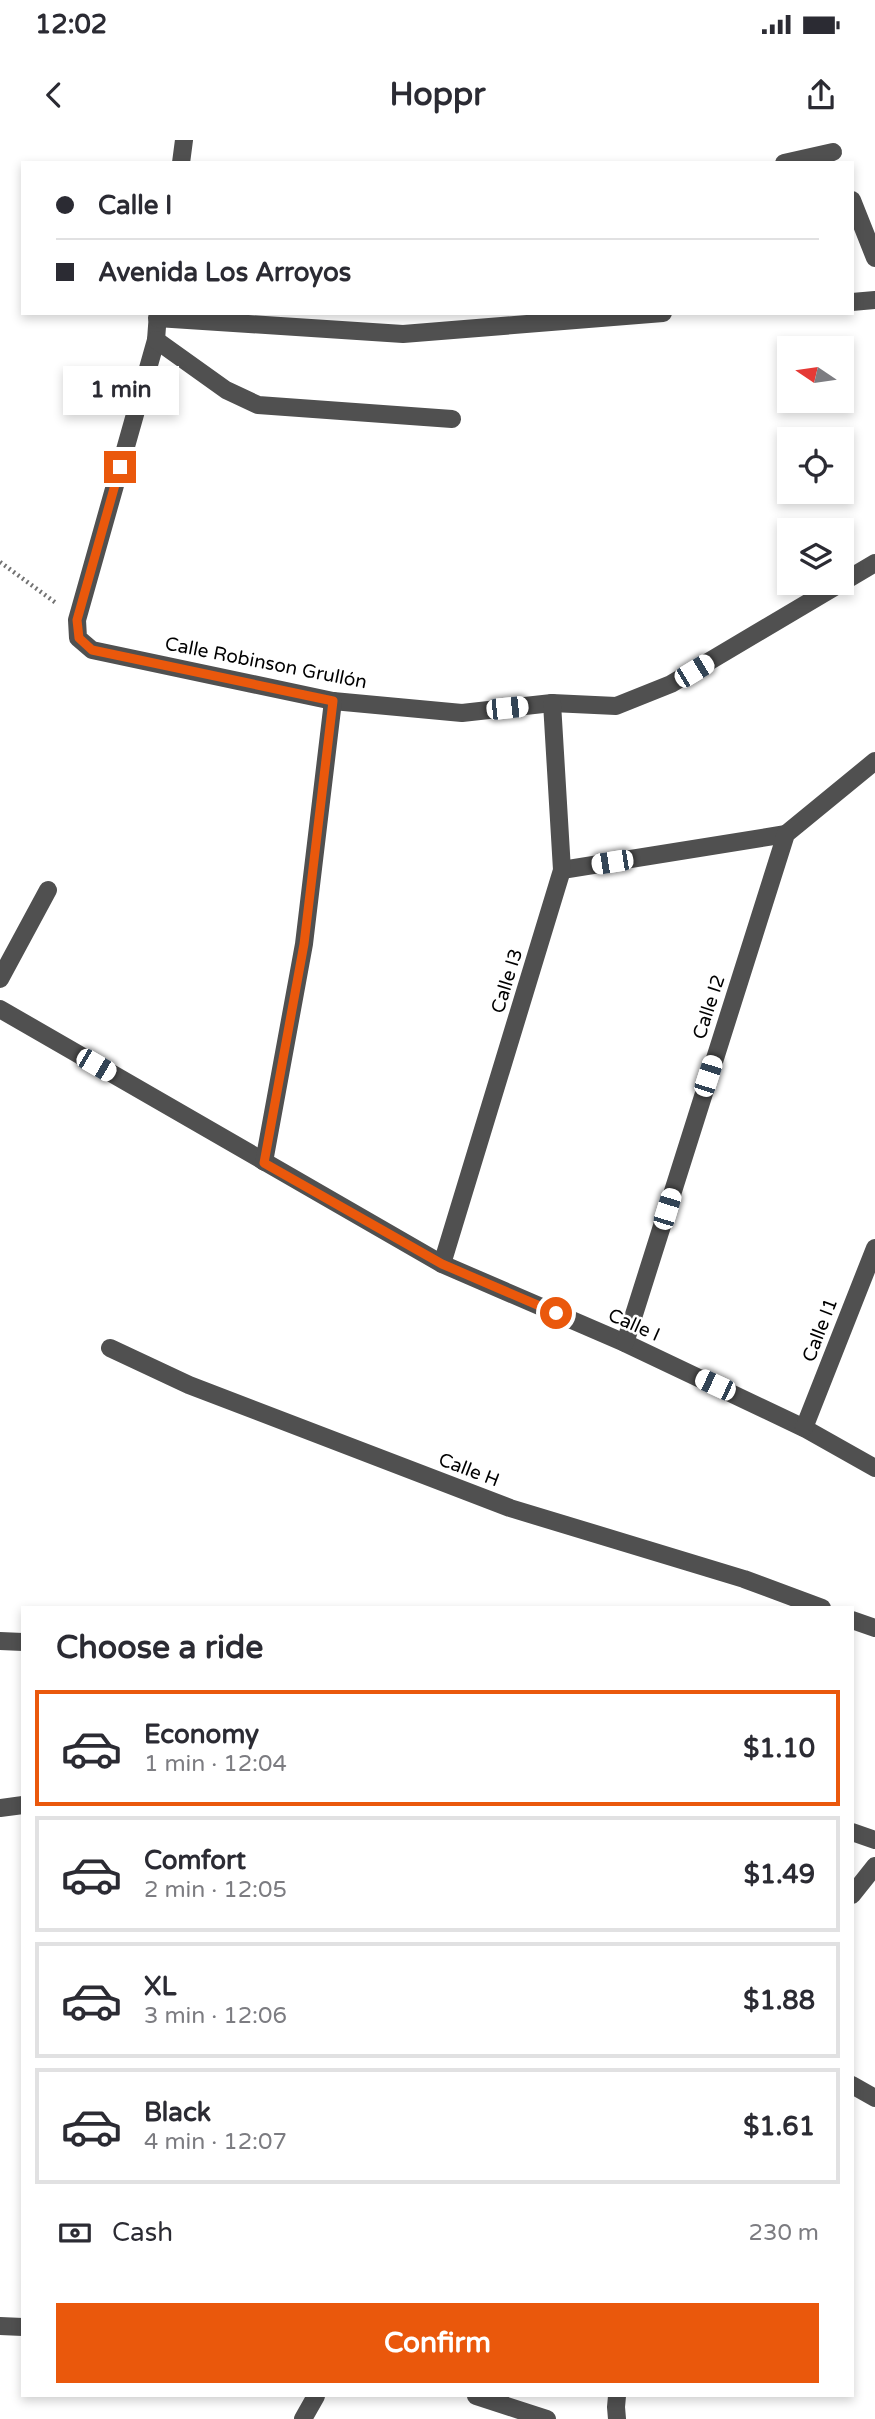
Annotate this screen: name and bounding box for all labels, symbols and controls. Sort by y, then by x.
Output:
text: 12:02 [35,9,107,40]
icon: back [35,76,73,114]
text: Hoppr [390,76,485,114]
icon: share [802,76,840,114]
text: Calle I [98,190,173,221]
text: Avenida Los Arroyos [98,257,351,288]
north arrow [777,336,854,413]
map controls [777,336,854,595]
callout: 1 min [62,366,178,414]
text: 1 min [90,376,152,404]
button: locate [777,427,854,504]
route end [104,451,136,483]
button: layers [777,518,854,595]
street label: Calle Robinson Grullón [163,633,369,693]
car [671,651,718,691]
car [486,695,529,721]
car [590,848,635,876]
street label: Calle I3 [487,946,527,1016]
street label: Calle I2 [688,972,730,1042]
car [73,1045,120,1085]
car [692,1053,725,1099]
car [651,1186,684,1232]
street label: Calle I1 [798,1295,842,1365]
route start [540,1297,572,1329]
street label: Calle I [605,1304,663,1346]
car [692,1367,739,1403]
street label: Calle H [435,1448,503,1492]
text: Choose a ride [56,1629,263,1667]
icon: car [60,1717,123,1780]
text: Economy [144,1719,259,1750]
text: $1.10 [743,1733,815,1764]
text: 1 min · 12:04 [144,1750,287,1778]
icon: car [60,1843,123,1906]
text: Comfort [144,1845,246,1876]
text: $1.49 [744,1859,815,1890]
text: 2 min · 12:05 [144,1876,287,1904]
icon: car [60,1969,123,2032]
text: XL [144,1971,176,2002]
text: $1.88 [743,1985,815,2016]
text: 3 min · 12:06 [144,2002,287,2030]
icon: car [60,2095,123,2158]
text: Black [144,2097,211,2128]
text: $1.61 [743,2111,815,2142]
text: 4 min · 12:07 [144,2128,287,2156]
icon: cash [56,2214,94,2252]
text: Cash [112,2217,173,2248]
text: 230 m [749,2219,819,2247]
button: Confirm [56,2303,819,2383]

